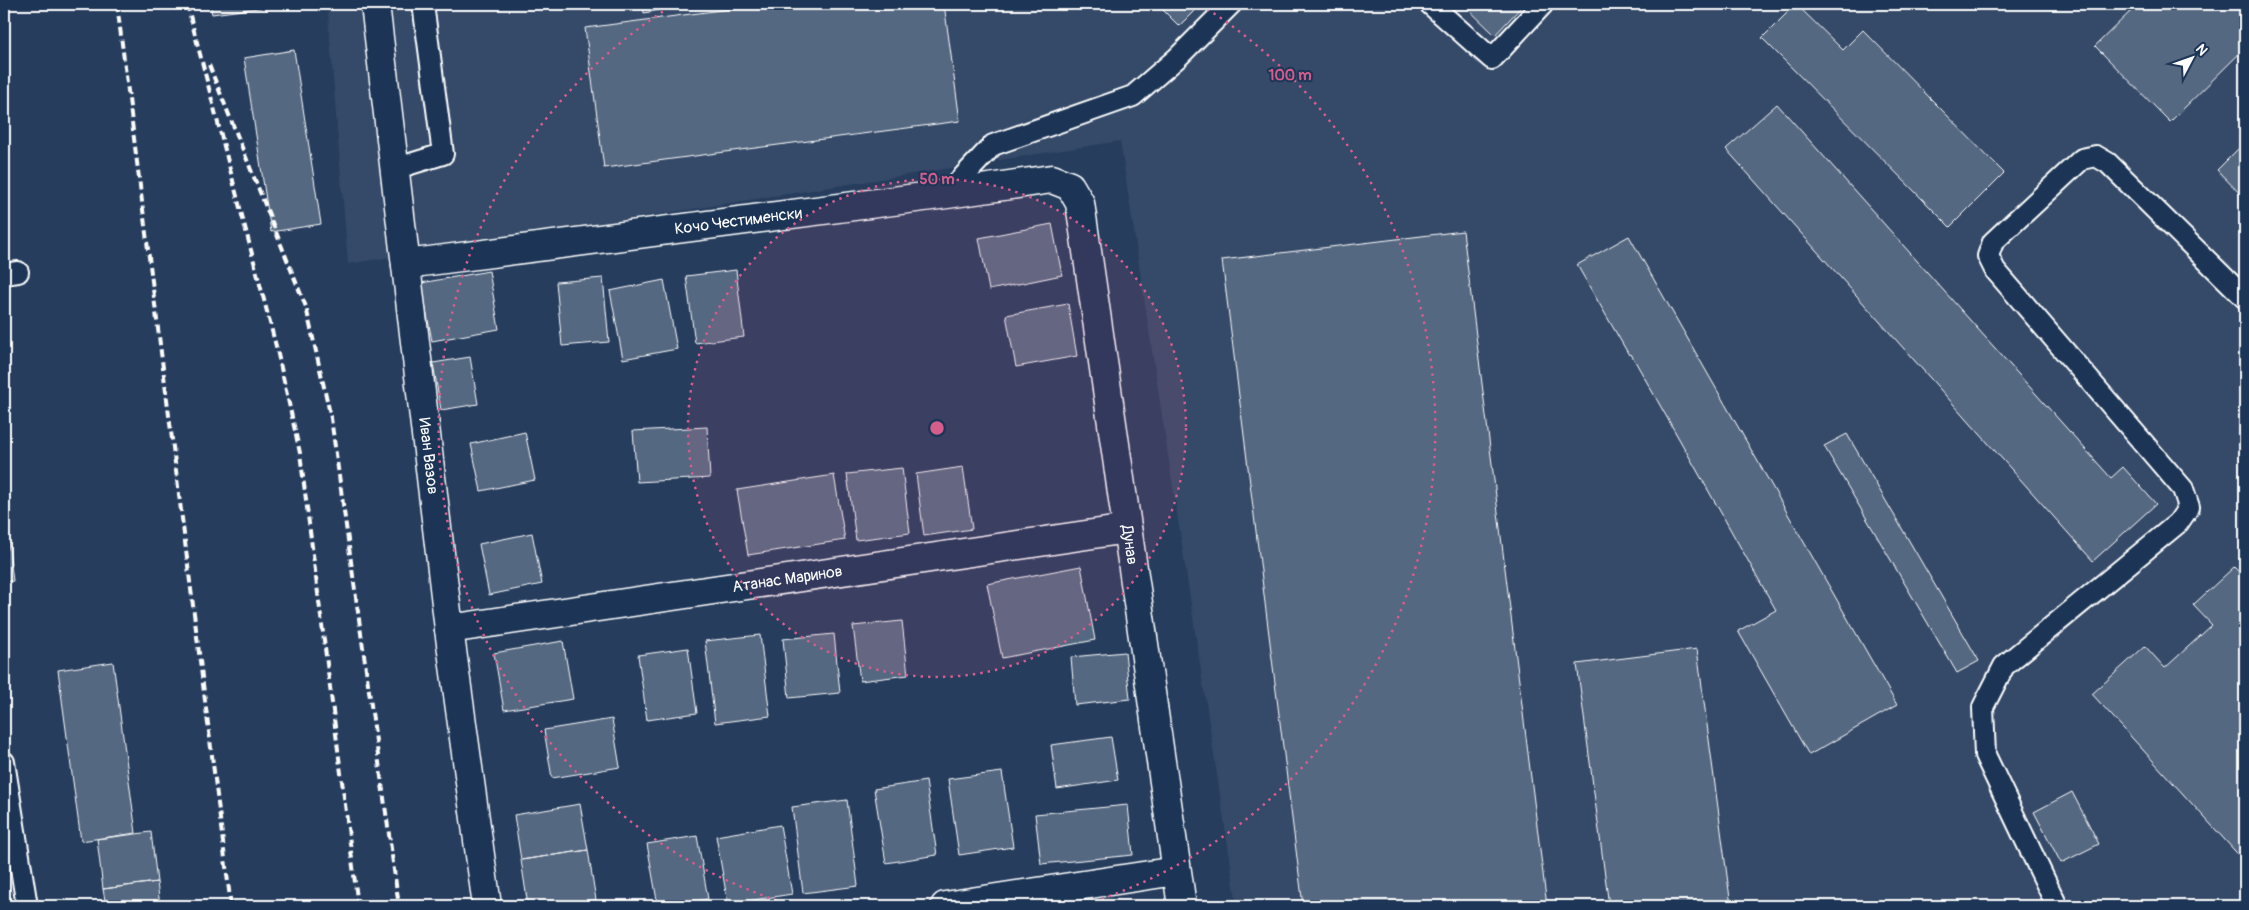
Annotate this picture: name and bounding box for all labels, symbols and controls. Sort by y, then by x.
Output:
north arrow [2166,32,2216,82]
text: N [2192,41,2211,59]
text: 100 m [1269,66,1311,85]
text: 50 m [920,170,954,189]
street label: Кочо Честименски [673,203,803,239]
street label: Иван Вазов [414,416,443,495]
centre of rings [928,419,946,437]
street label: Дунав [1117,523,1142,566]
street label: Атанас Маринов [731,561,844,597]

